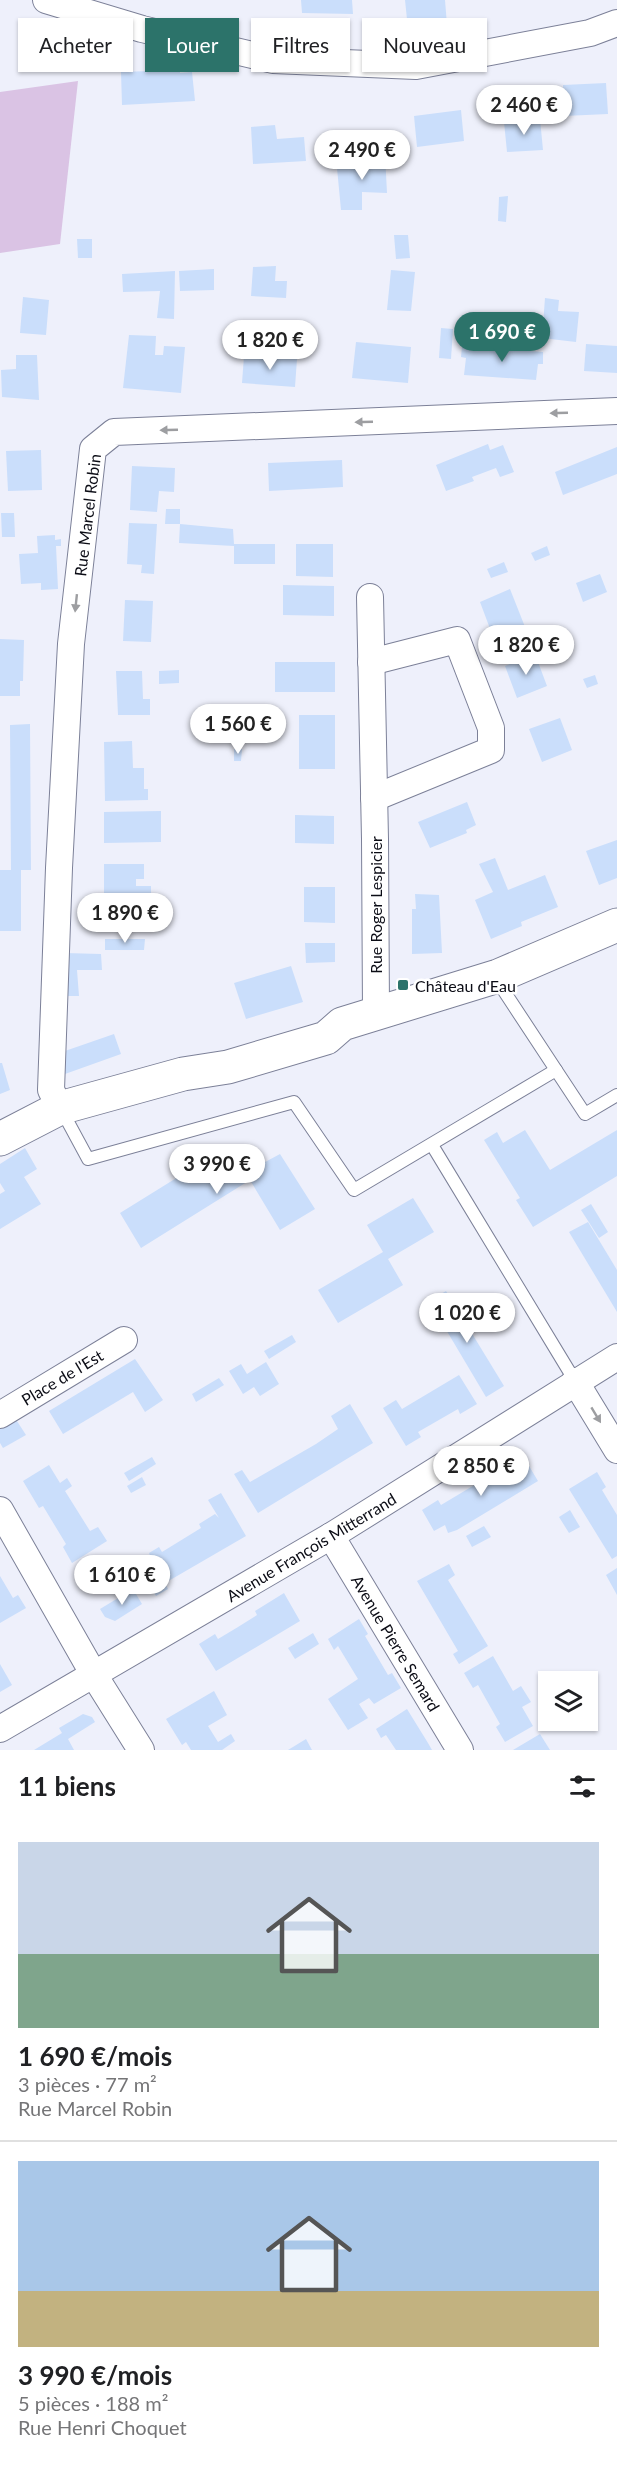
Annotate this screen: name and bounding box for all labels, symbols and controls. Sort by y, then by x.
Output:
chip: Acheter [18,18,133,72]
chip: Louer [145,18,239,72]
chip: Filtres [251,18,350,72]
chip: Nouveau [362,18,487,72]
pin: 2 460 € [469,85,579,136]
text: 2 460 € [490,92,558,116]
pin: 2 490 € [307,130,417,181]
text: 2 490 € [328,137,396,161]
pin: 1 690 € [447,312,557,363]
text: 1 690 € [468,319,536,343]
pin: 1 820 € [215,320,325,371]
text: 1 820 € [236,327,304,351]
one-way arrow [549,409,568,418]
one-way arrow [354,417,373,426]
one-way arrow [159,426,178,435]
street label: Rue Marcel Robin [70,453,104,577]
one-way arrow [71,594,80,613]
pin: 1 820 € [471,625,581,676]
text: 1 820 € [492,632,560,656]
pin: 1 560 € [183,704,293,755]
text: 1 560 € [204,711,272,735]
street label: Rue Roger Lespicier [366,836,385,974]
pin: 1 890 € [70,893,180,944]
text: 1 890 € [91,900,159,924]
place label: Château d'Eau [415,976,516,995]
marker: Château d'Eau [396,978,410,992]
pin: 3 990 € [162,1144,272,1195]
text: 3 990 € [183,1151,251,1175]
pin: 1 020 € [412,1293,522,1344]
text: 1 020 € [433,1300,501,1324]
street label: Place de l'Est [18,1345,106,1409]
one-way arrow [591,1407,602,1423]
pin: 2 850 € [426,1446,536,1497]
text: 2 850 € [447,1453,515,1477]
street label: Avenue François Mitterrand [223,1489,399,1605]
pin: 1 610 € [67,1555,177,1606]
text: 1 610 € [88,1562,156,1586]
street label: Avenue Pierre Semard [348,1571,444,1715]
map controls [538,1671,598,1731]
button: layers [538,1671,598,1731]
text: 11 biens [18,1770,116,1802]
icon: filters [566,1770,599,1803]
icon: home [255,1881,363,1989]
text: 1 690 €/mois [18,2040,172,2072]
text: 3 pièces · 77 m² [18,2072,157,2096]
text: Rue Marcel Robin [18,2096,172,2120]
icon: home [255,2200,363,2308]
text: 3 990 €/mois [18,2359,172,2391]
text: 5 pièces · 188 m² [18,2391,168,2415]
text: Rue Henri Choquet [18,2415,187,2439]

